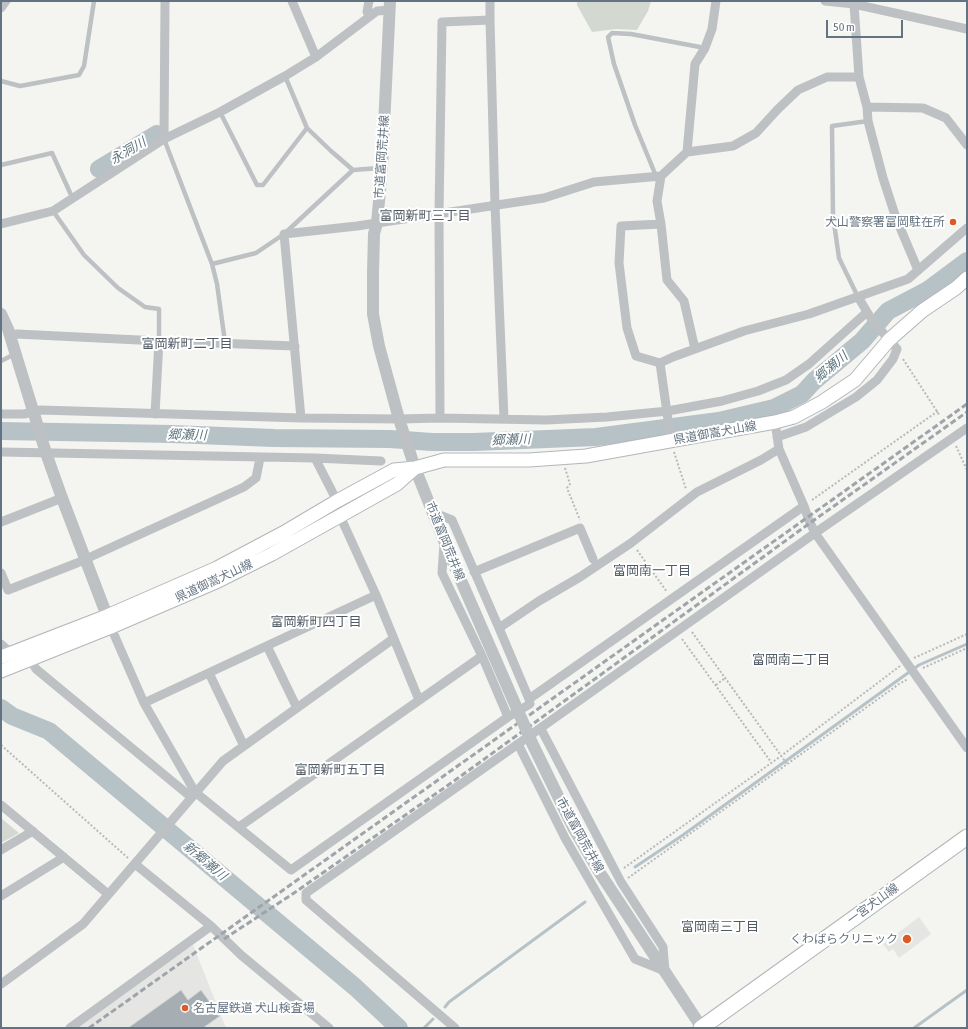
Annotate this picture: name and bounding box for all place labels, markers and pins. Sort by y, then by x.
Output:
place label: 犬山警察署富岡駐在所 [825,215,945,229]
marker: 犬山警察署富岡駐在所 [948,217,958,227]
place label: くわばらクリニック [790,932,898,946]
marker: くわばらクリニック [901,933,913,945]
place label: 名古屋鉄道 犬山検査場 [193,1001,315,1015]
marker: 名古屋鉄道 犬山検査場 [180,1003,190,1013]

